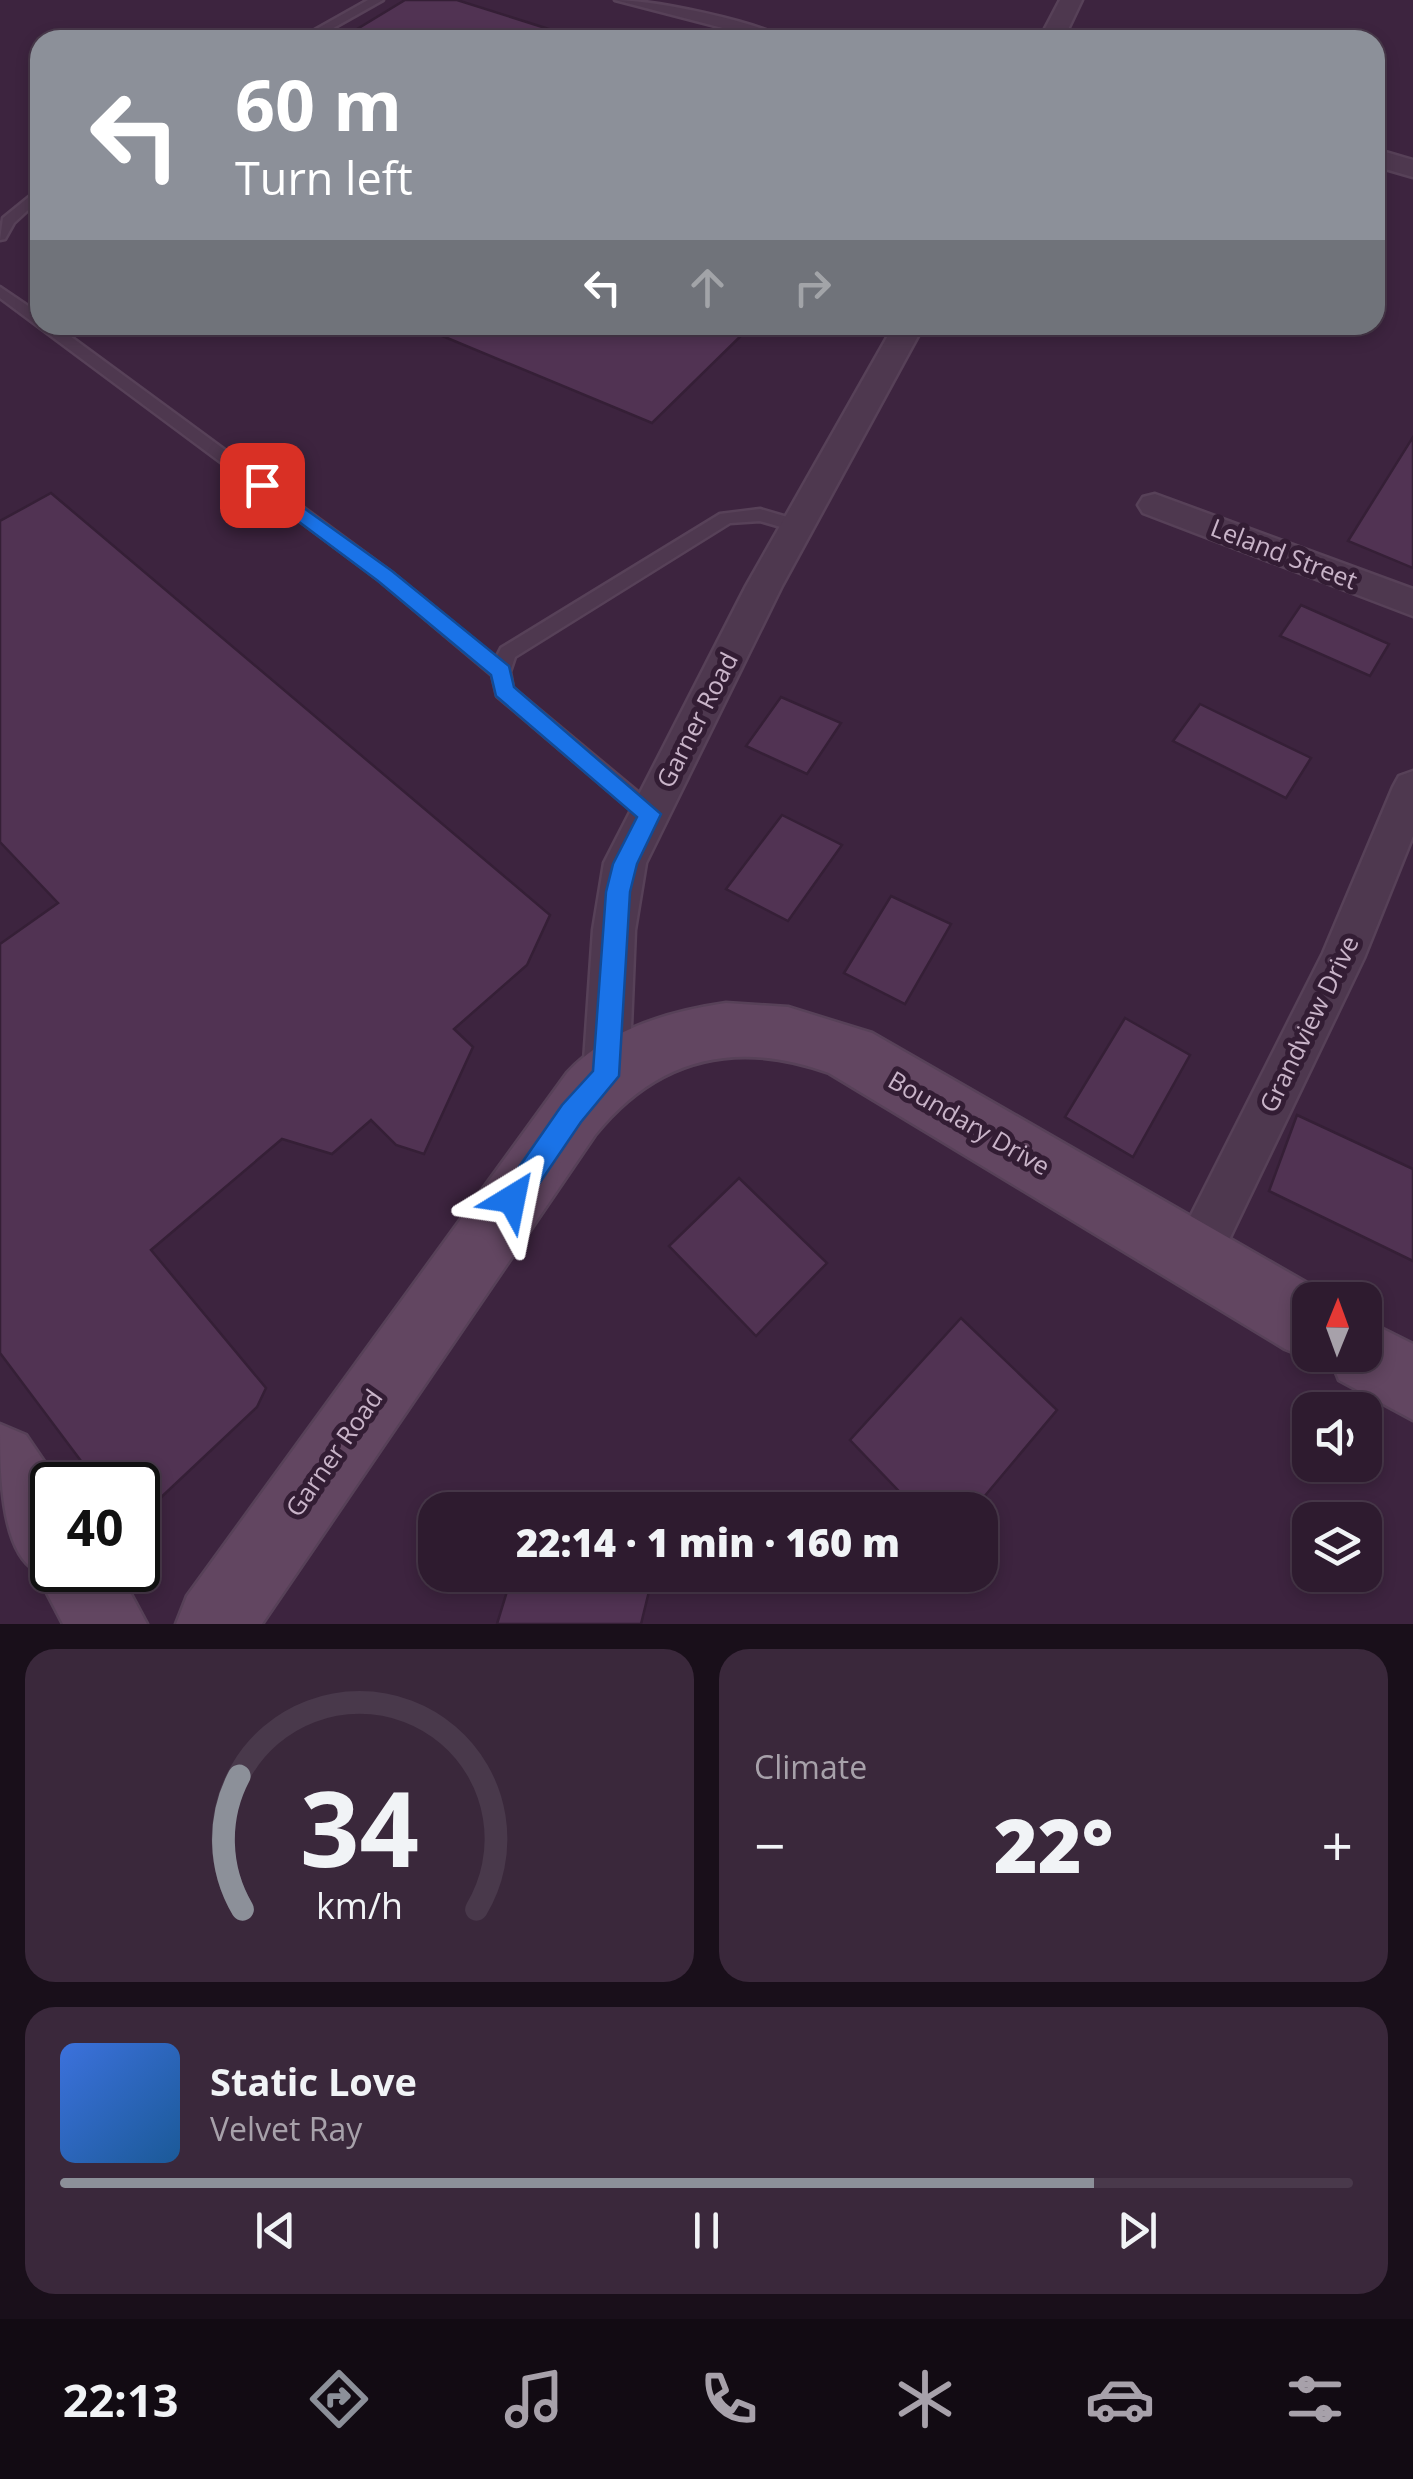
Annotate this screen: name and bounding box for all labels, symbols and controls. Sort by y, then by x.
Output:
text: 60 m [235,56,402,152]
icon: left [70,70,200,200]
text: Turn left [235,147,413,208]
icon: left [575,260,630,315]
icon: ahead [680,260,735,315]
icon: right [785,260,840,315]
pin [220,443,305,528]
icon: arrive [235,458,290,513]
street label: Leland Street [1206,510,1363,597]
street label: Garner Road [647,646,745,793]
street label: Grandview Drive [1251,929,1366,1118]
street label: Boundary Drive [882,1062,1057,1182]
position arrow [460,1147,564,1251]
north arrow [1292,1282,1382,1372]
map controls [1292,1282,1382,1592]
street label: Garner Road [277,1382,390,1523]
button: sound [1292,1392,1382,1482]
speed limit sign: 40 [30,1462,160,1592]
button: layers [1292,1502,1382,1592]
text: 22:14 · 1 min · 160 m [516,1516,900,1568]
text: Climate [754,1745,867,1788]
text: 34 [300,1756,419,1897]
text: 22° [994,1793,1113,1895]
text: − [754,1807,785,1882]
text: + [1322,1807,1353,1882]
text: km/h [316,1881,403,1929]
text: Static Love [210,2055,417,2107]
text: Velvet Ray [210,2107,362,2150]
icon: previous [248,2203,303,2258]
icon: pause [679,2203,734,2258]
icon: next [1110,2203,1165,2258]
icon: directions [304,2364,374,2434]
icon: music [499,2364,569,2434]
icon: phone [694,2364,764,2434]
icon: climate [890,2364,960,2434]
icon: car [1085,2364,1155,2434]
icon: filters [1280,2364,1350,2434]
text: 22:13 [63,2369,178,2430]

